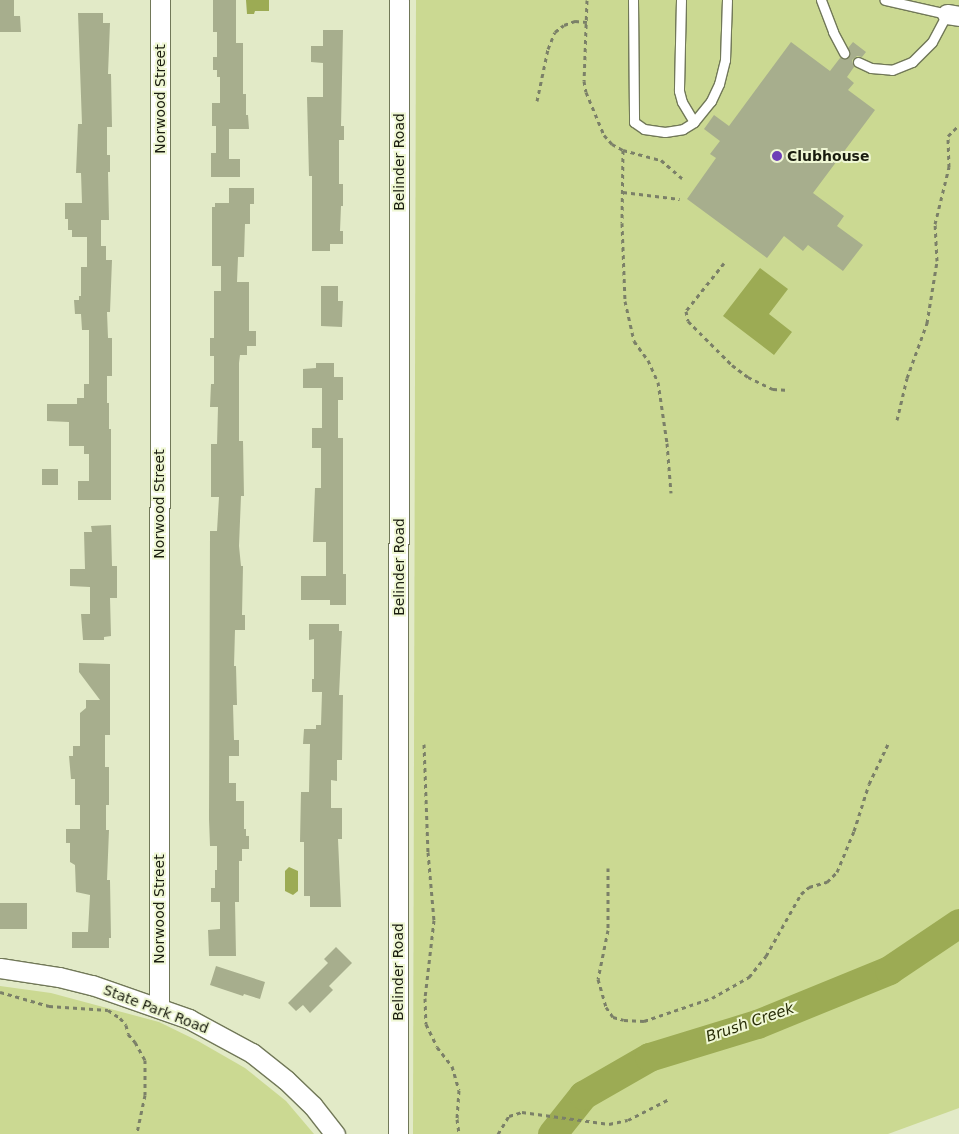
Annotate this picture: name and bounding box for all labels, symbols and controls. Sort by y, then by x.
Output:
street label: Norwood Street [152,44,168,154]
street label: Belinder Road [391,113,407,211]
place label: Clubhouse [787,148,869,164]
marker: Clubhouse [771,150,783,162]
street label: Norwood Street [151,449,167,559]
street label: Belinder Road [391,518,407,616]
street label: Norwood Street [151,854,167,964]
street label: Belinder Road [390,923,406,1021]
street label: State Park Road [101,981,211,1037]
water label: Brush Creek [704,1000,796,1046]

